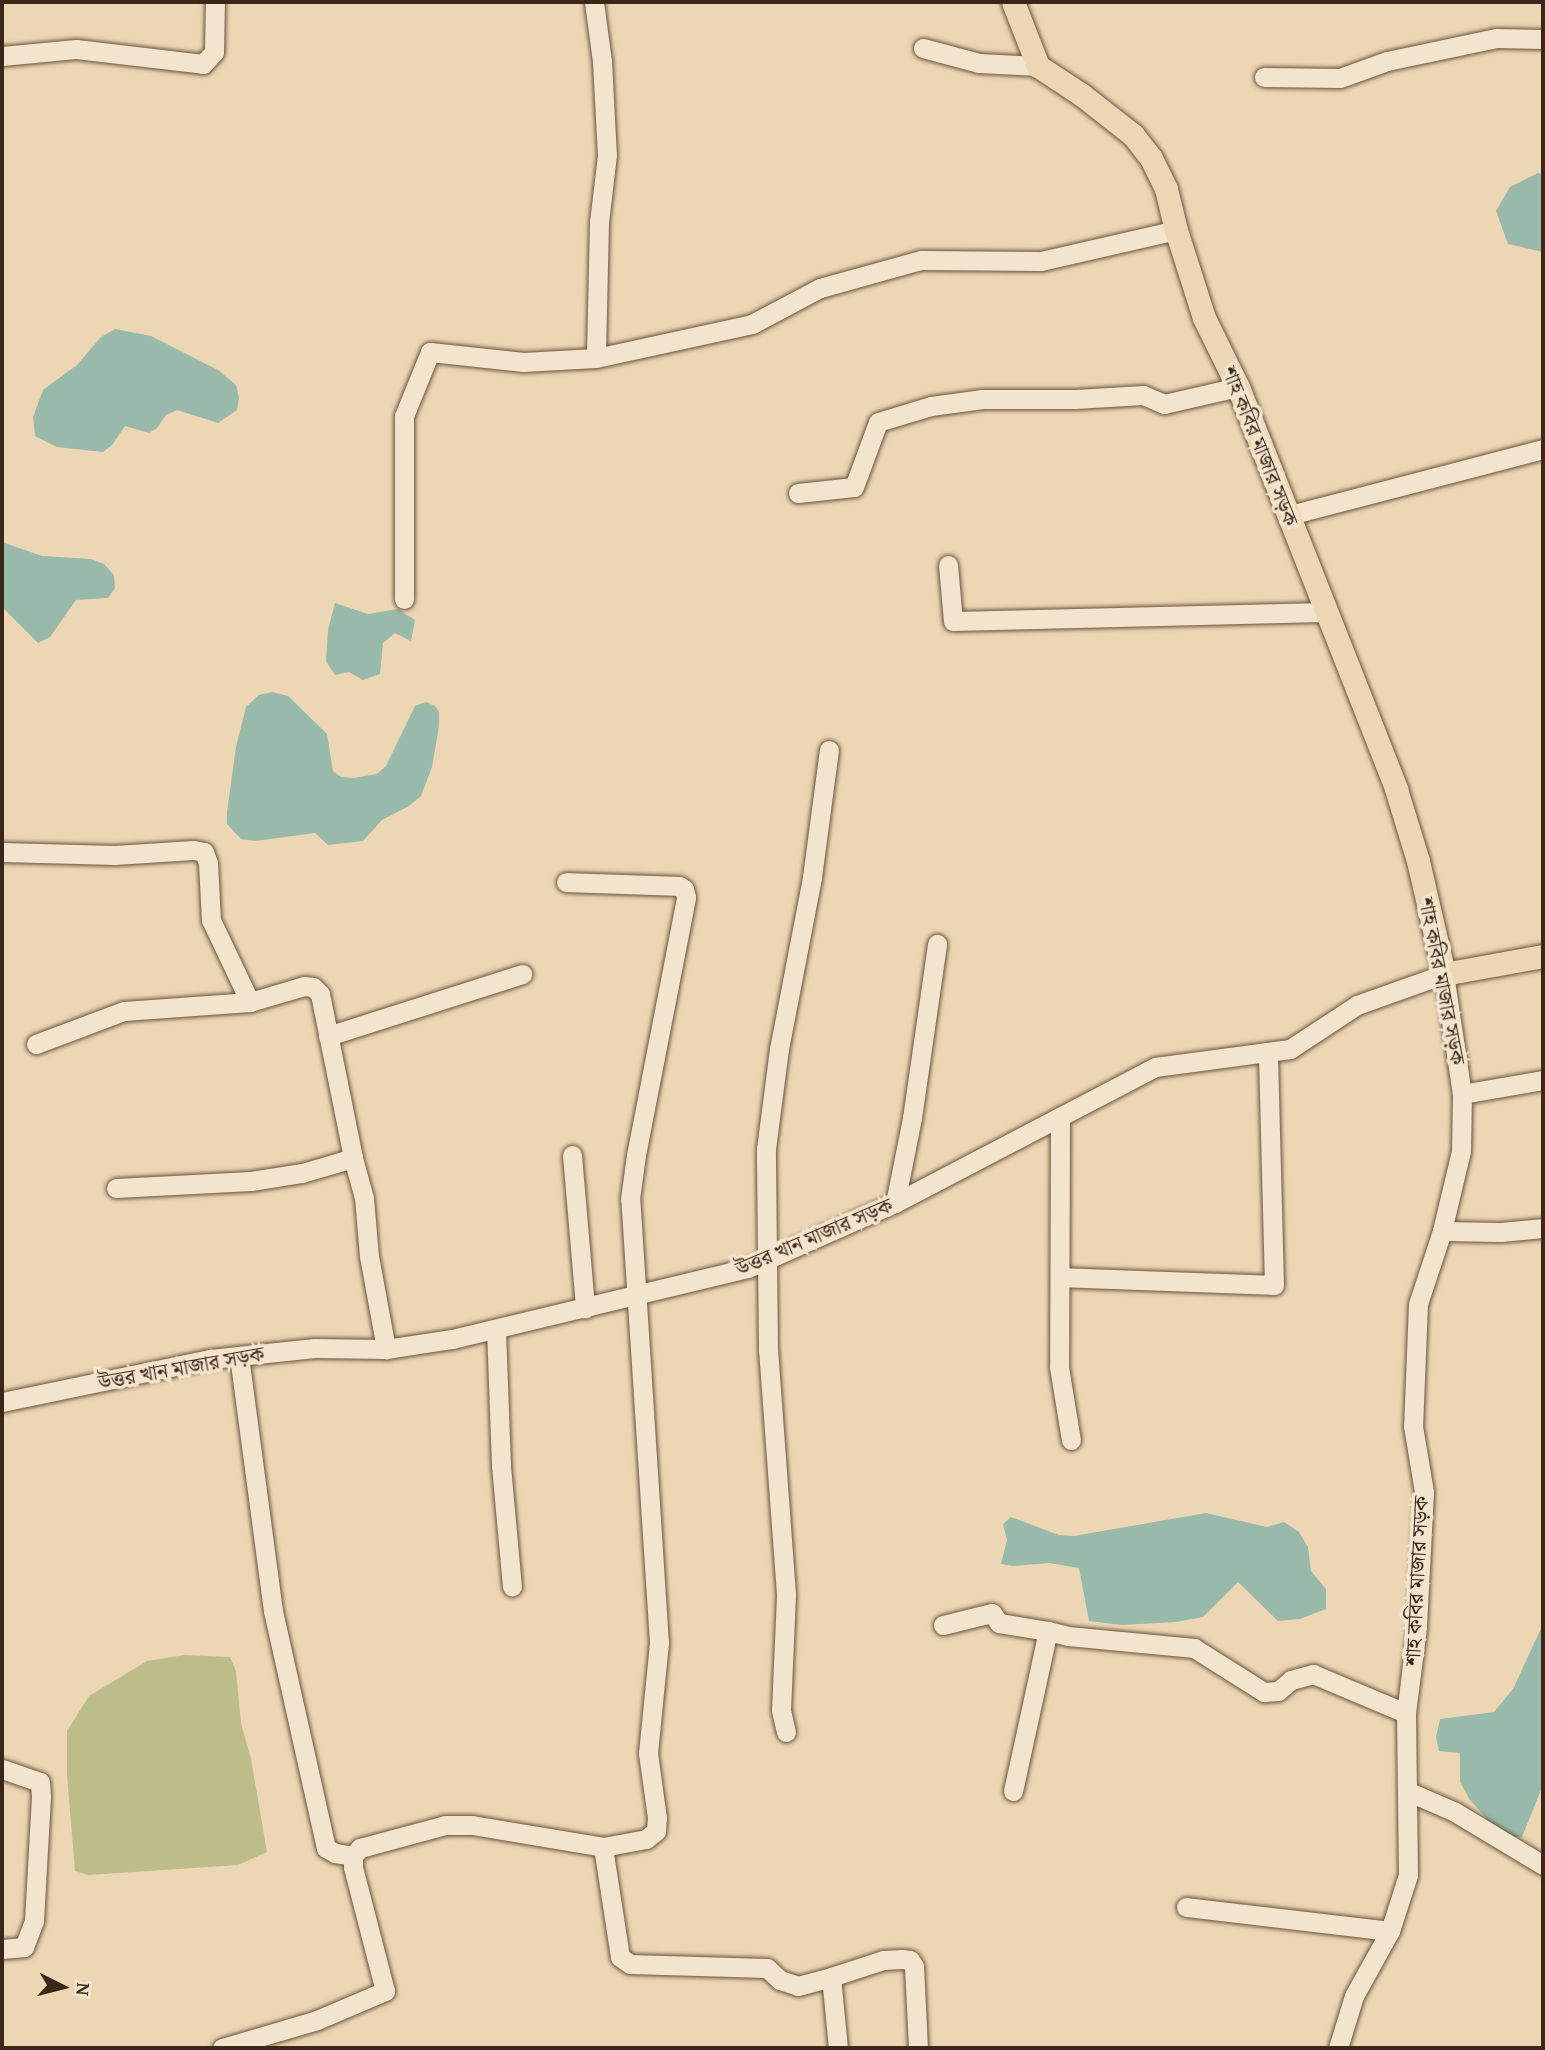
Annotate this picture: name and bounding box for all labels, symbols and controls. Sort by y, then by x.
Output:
street label: শাহ কবির মাজার সড়ক [1216,362,1304,530]
street label: শাহ কবির মাজার সড়ক [1413,895,1471,1067]
street label: উত্তর খান মাজার সড়ক [732,1193,896,1281]
street label: উত্তর খান মাজার সড়ক [96,1341,266,1395]
street label: শাহ কবির মাজার সড়ক [1400,1495,1434,1667]
north arrow [28,1952,98,2022]
text: N [69,1981,98,1997]

